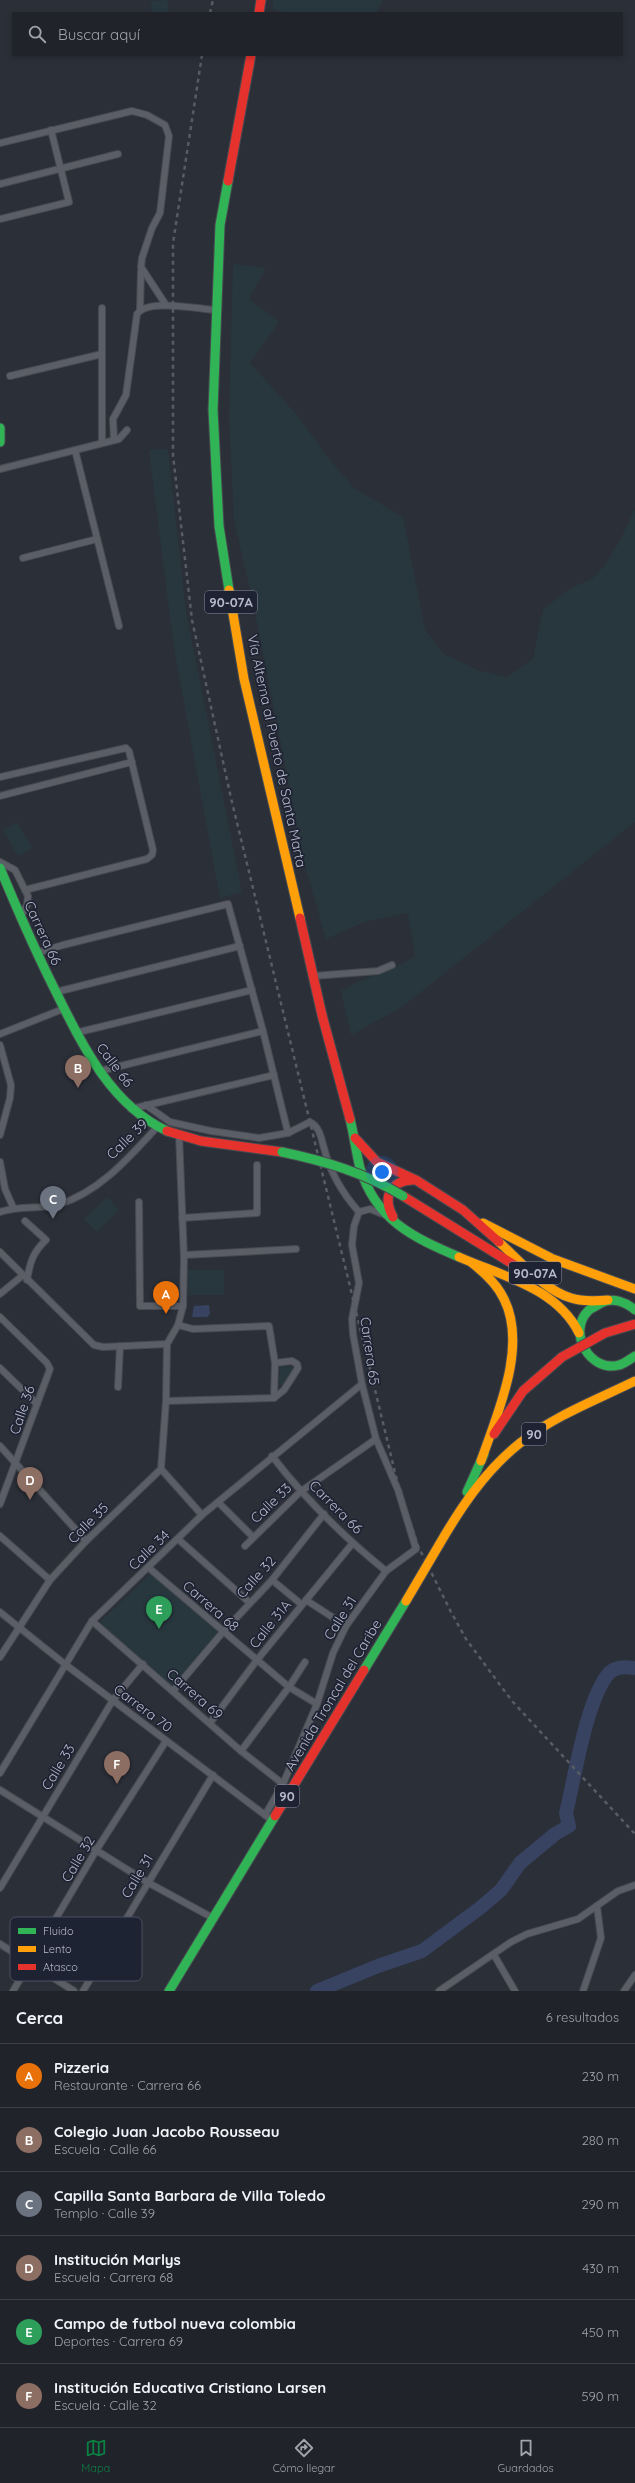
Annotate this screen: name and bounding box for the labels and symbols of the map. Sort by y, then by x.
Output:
road number: 90-07A [205,591,257,613]
street label: Vía Alterna al Puerto de Santa Marta [243,633,311,869]
street label: Carrera 66 [20,898,66,968]
street label: Calle 66 [93,1039,138,1091]
pin: B [65,1055,91,1088]
street label: Calle 39 [102,1115,152,1163]
your location [372,1162,392,1182]
pin: C [40,1186,66,1219]
road number: 90-07A [509,1262,561,1284]
pin: A [153,1281,179,1314]
street label: Carrera 65 [356,1316,384,1386]
street label: Calle 36 [5,1383,39,1437]
road number: 90 [522,1423,546,1445]
pin: D [17,1467,43,1500]
street label: Carrera 66 [305,1476,367,1538]
street label: Calle 33 [247,1479,295,1527]
street label: Calle 35 [64,1499,112,1547]
street label: Calle 34 [125,1526,173,1574]
street label: Calle 32 [232,1552,280,1602]
street label: Carrera 68 [179,1577,243,1635]
street label: Calle 31 [320,1593,360,1643]
pin: E [146,1596,172,1629]
street label: Calle 31A [245,1596,295,1652]
street label: Avenida Troncal del Caribe [281,1616,385,1774]
street label: Carrera 69 [163,1665,227,1724]
street label: Carrera 70 [110,1680,176,1736]
street label: Calle 33 [37,1741,79,1793]
pin: F [104,1751,130,1784]
road number: 90 [275,1785,299,1807]
street label: Calle 32 [57,1832,99,1885]
street label: Calle 31 [117,1851,157,1901]
legend [10,1917,142,1981]
text: Fluido [43,1924,74,1938]
text: Lento [43,1942,72,1956]
text: Atasco [43,1960,78,1974]

